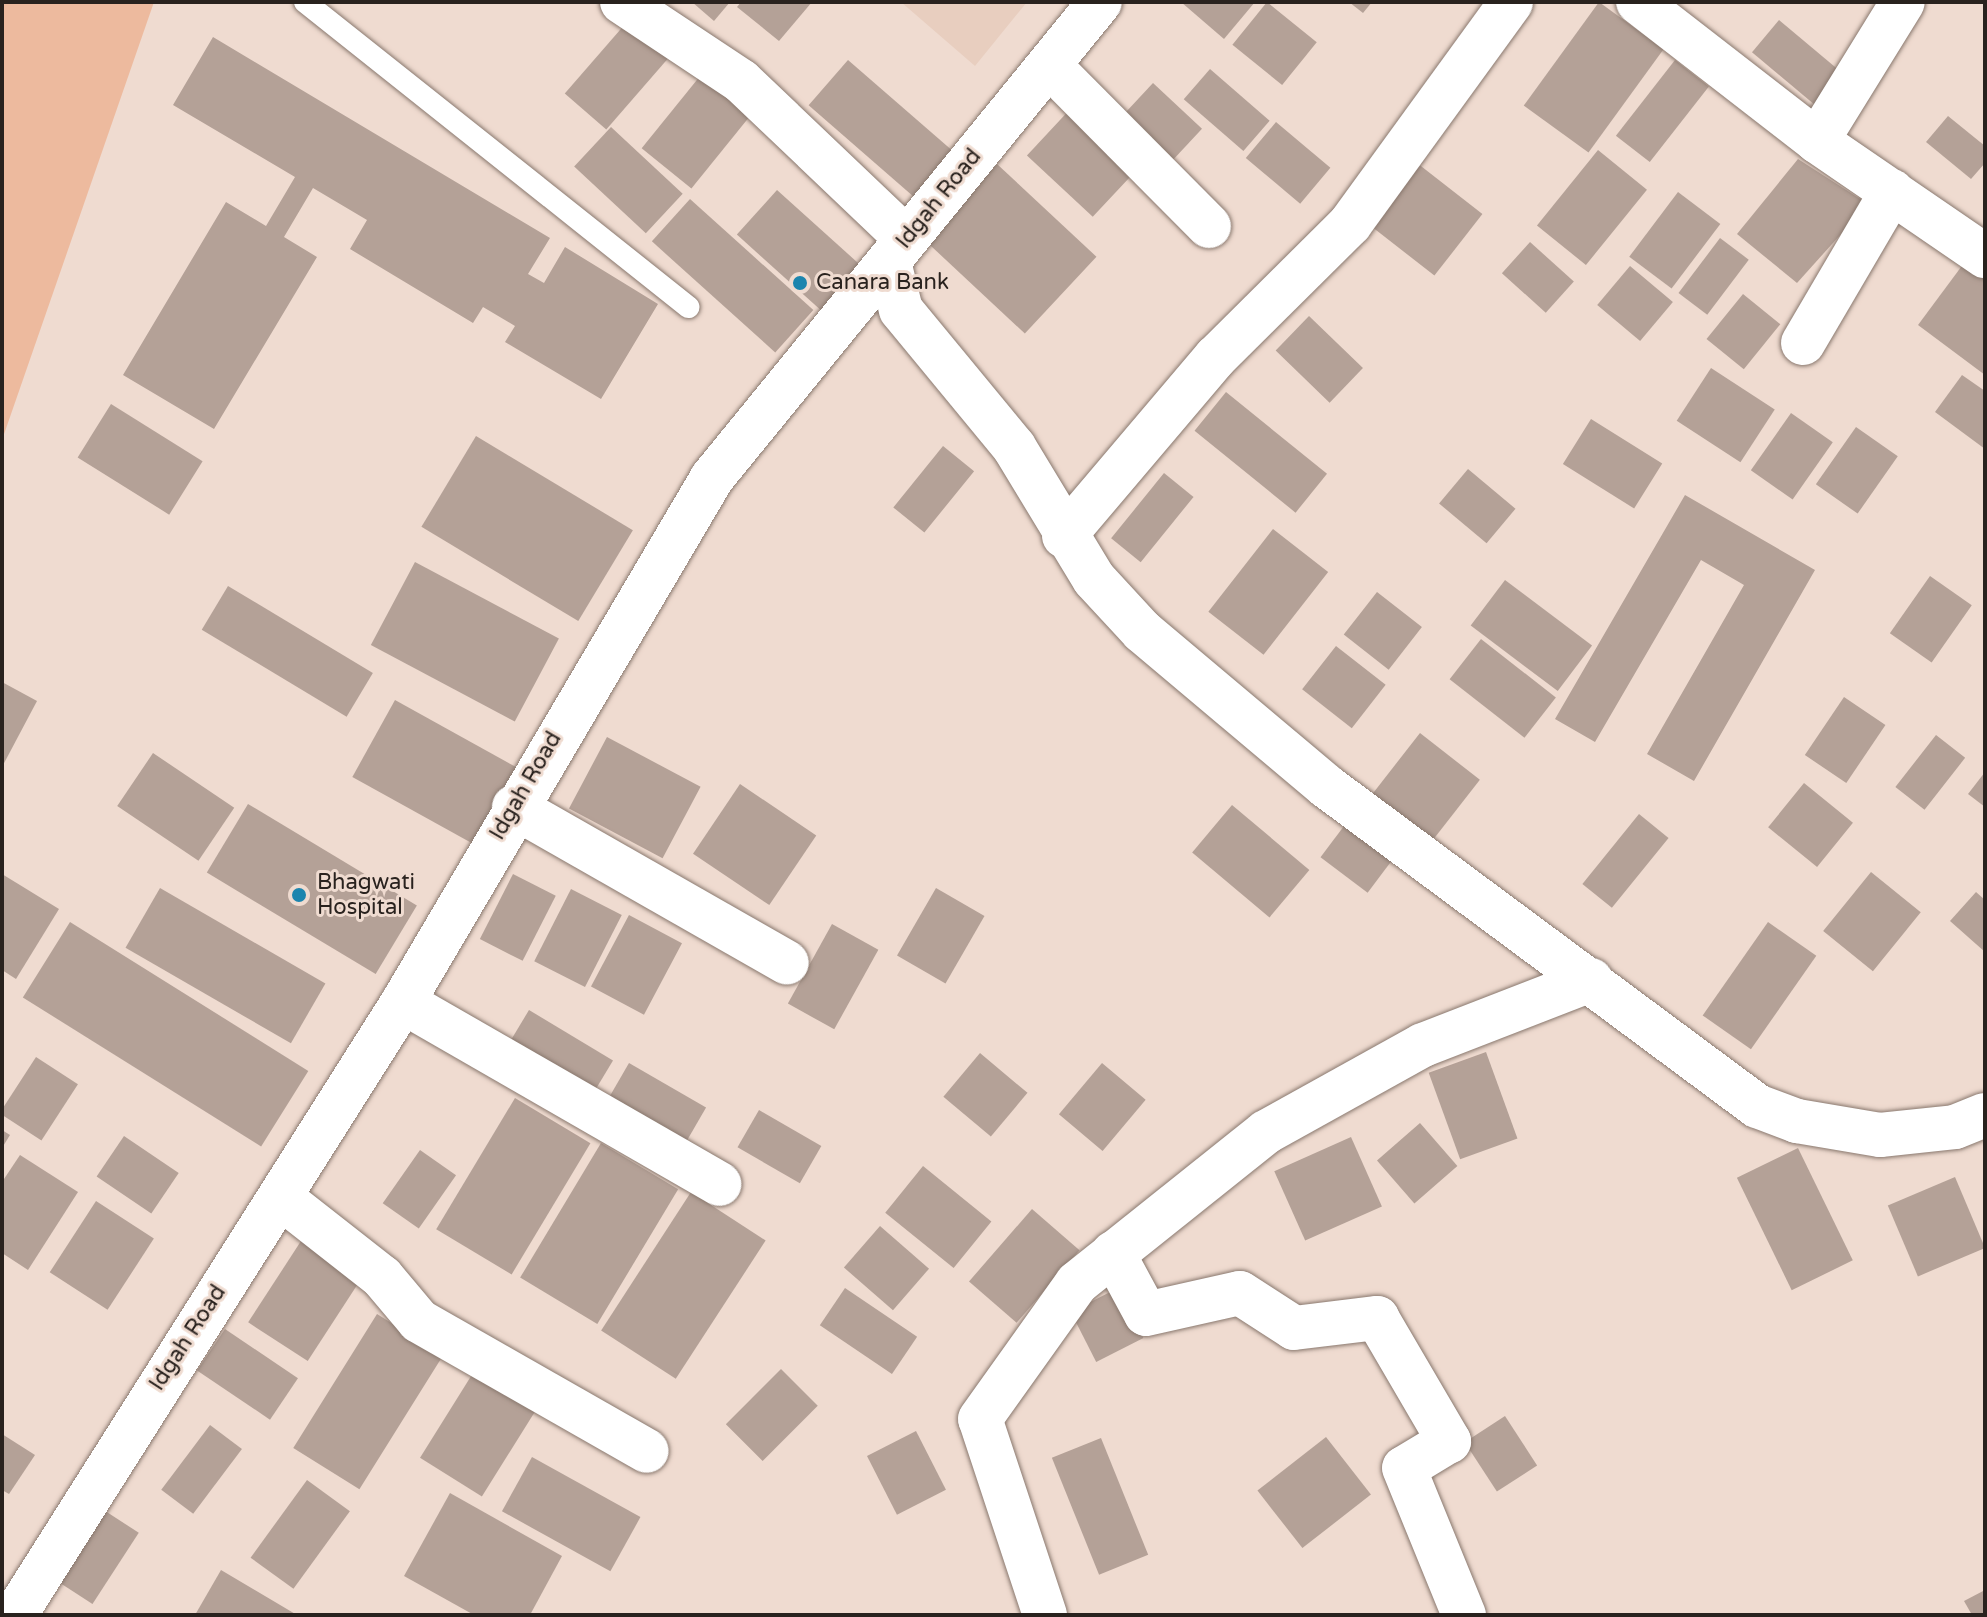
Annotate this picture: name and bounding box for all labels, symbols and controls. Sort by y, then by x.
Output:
street label: Idgah Road [891,144,987,254]
place label: Canara Bank [816,270,949,296]
marker: Canara Bank [791,274,809,292]
street label: Idgah Road [484,727,568,845]
place label: Bhagwati Hospital [317,869,415,920]
marker: Bhagwati Hospital [288,884,310,906]
street label: Idgah Road [144,1280,232,1396]

